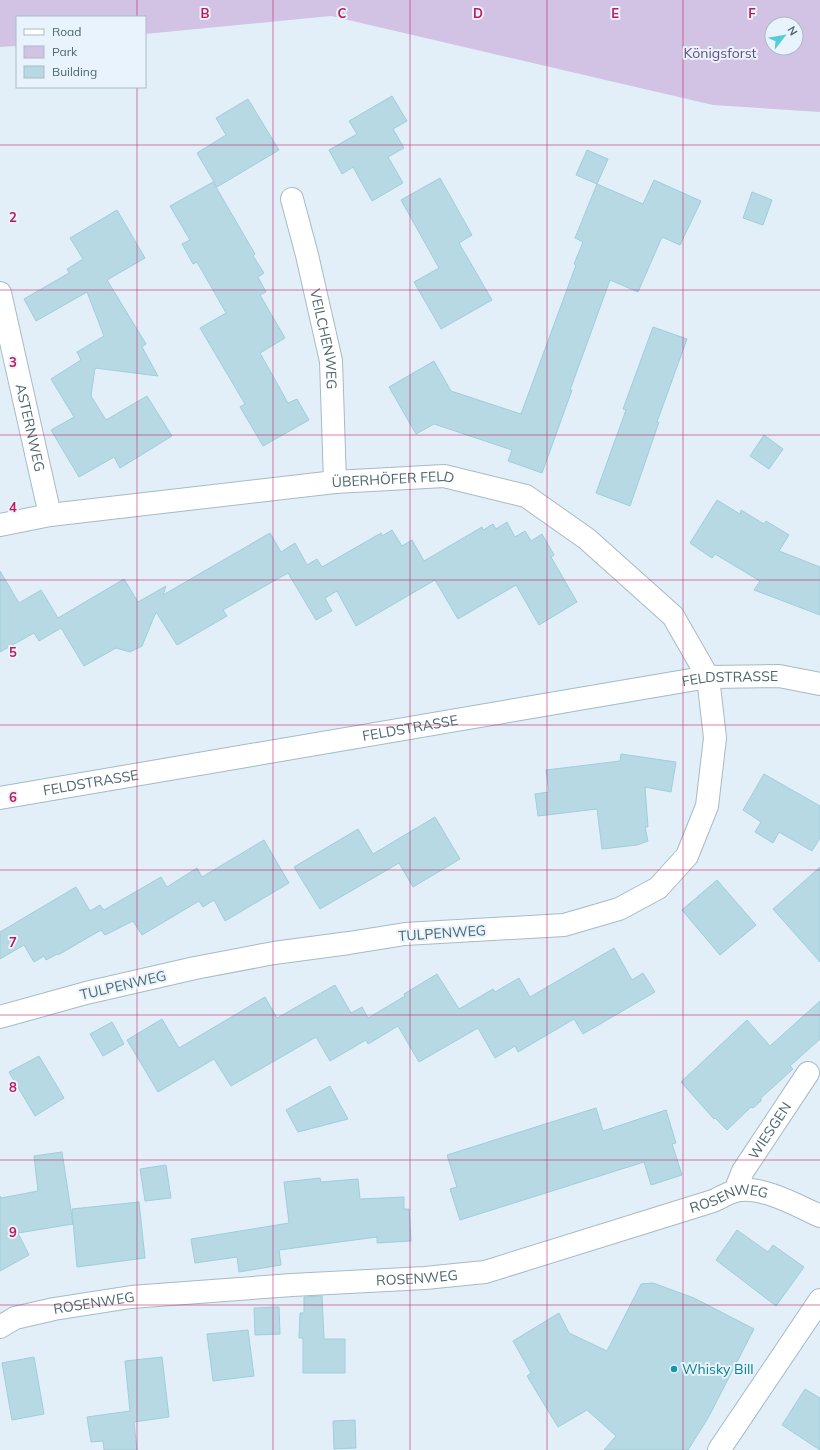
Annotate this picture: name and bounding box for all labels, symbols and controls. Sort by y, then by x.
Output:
text: B [201,5,210,21]
text: C [338,5,347,21]
text: D [473,5,483,21]
text: E [611,5,619,21]
text: F [748,5,756,21]
legend [16,16,146,88]
north arrow [764,16,804,56]
text: Road [52,24,81,39]
text: N [784,24,801,38]
text: Park [52,44,78,59]
park label: Königsforst [684,44,757,62]
text: Building [52,64,97,79]
text: 2 [9,209,17,225]
street label: VEILCHENWEG [306,287,341,390]
text: 3 [9,354,17,370]
street label: ASTERNWEG [12,382,49,473]
street label: ÜBERHÖFER FELD [331,467,456,491]
text: 4 [9,499,17,515]
text: 5 [9,644,17,660]
street label: FELDSTRASSE [680,667,778,690]
street label: FELDSTRASSE [361,711,459,745]
street label: FELDSTRASSE [42,765,140,800]
text: 6 [9,789,17,805]
street label: TULPENWEG [397,921,487,945]
text: 7 [9,934,17,950]
street label: TULPENWEG [78,966,168,1004]
text: 8 [9,1079,17,1095]
street label: WIESGEN [744,1099,795,1163]
street label: ROSENWEG [687,1180,770,1217]
text: 9 [9,1224,17,1240]
street label: ROSENWEG [376,1266,459,1290]
street label: ROSENWEG [52,1288,136,1318]
place label: Whisky Bill [682,1360,754,1378]
marker: Whisky Bill [669,1364,679,1374]

